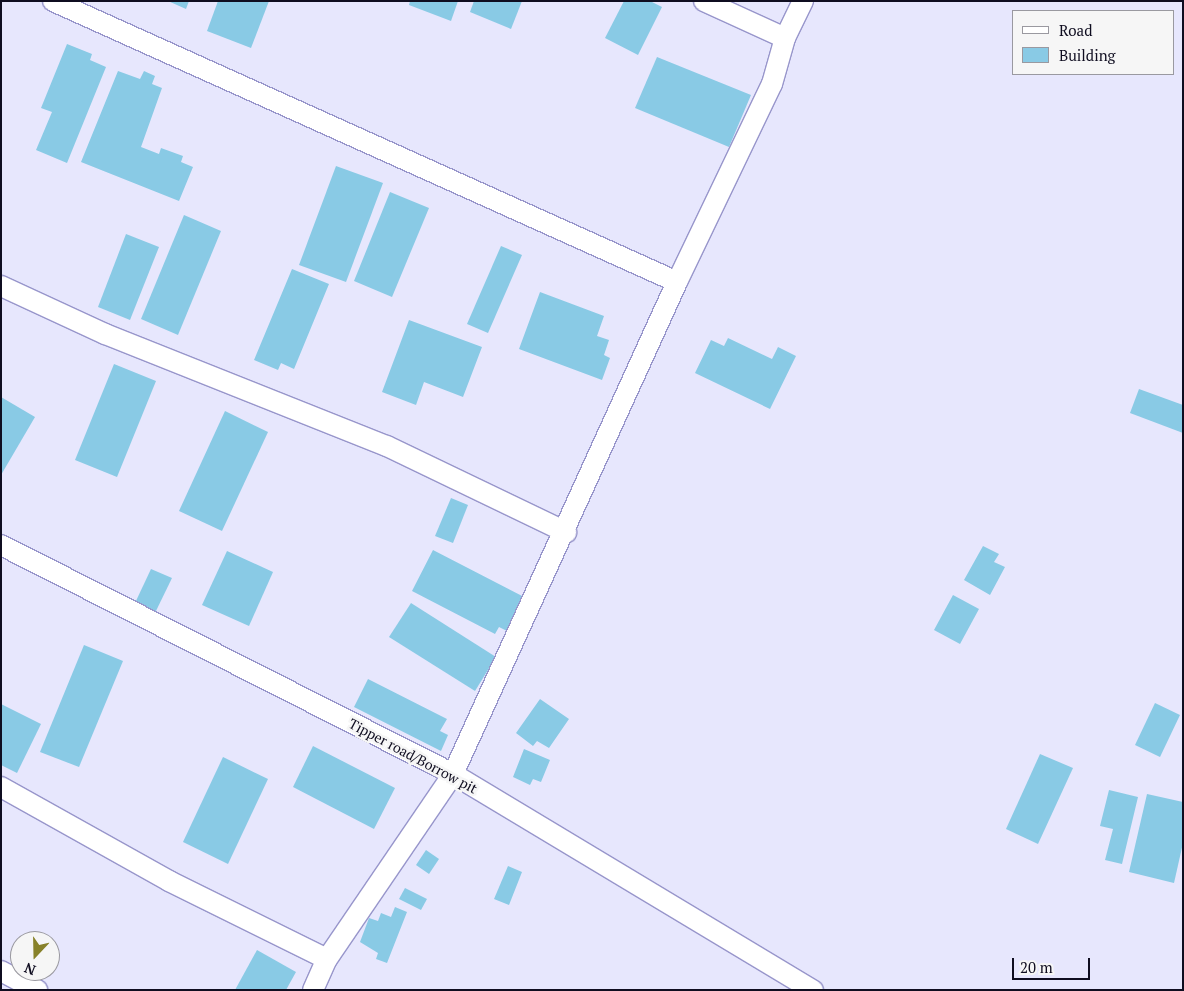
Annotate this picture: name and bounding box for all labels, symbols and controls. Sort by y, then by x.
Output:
legend [1012,10,1174,75]
text: Road [1059,20,1092,40]
text: Building [1059,45,1116,65]
street label: Tipper road/Borrow pit [346,715,480,797]
north arrow [10,931,60,981]
scale bar [1014,948,1092,980]
text: 20 m [1020,957,1053,977]
text: N [21,959,38,980]

